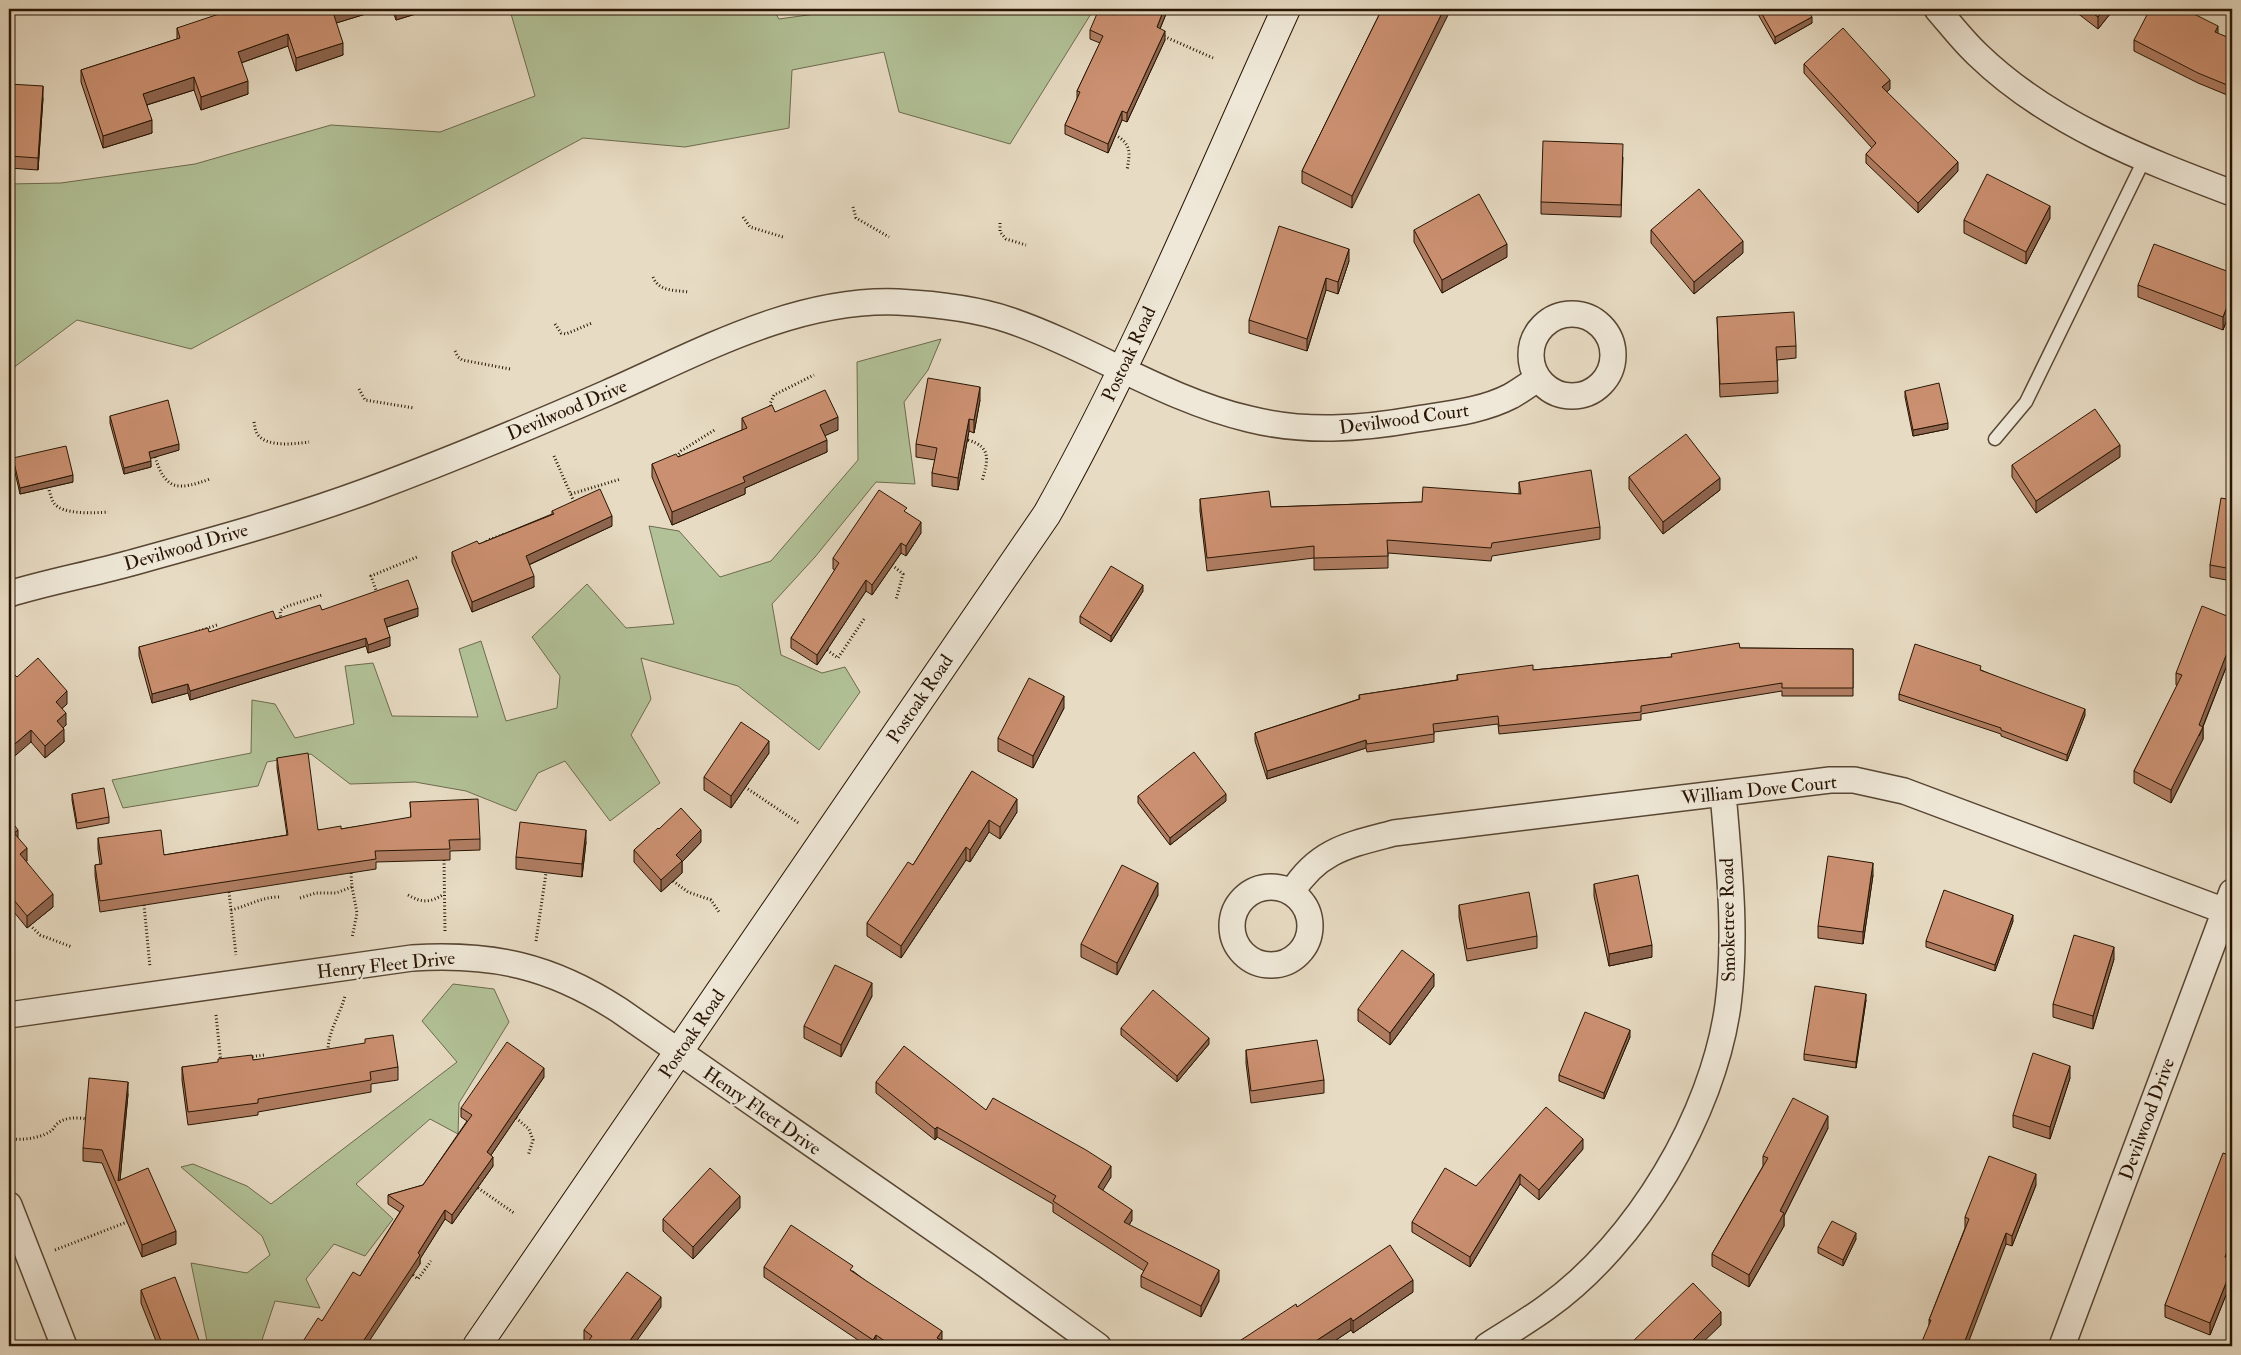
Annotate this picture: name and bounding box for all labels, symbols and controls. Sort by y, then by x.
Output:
street label: Postoak Road [1097,302,1162,405]
street label: Devilwood Drive [503,374,631,446]
street label: Devilwood Court [1338,398,1470,440]
street label: Devilwood Drive [121,518,251,576]
street label: Postoak Road [882,649,959,748]
street label: William Dove Court [1679,770,1838,810]
street label: Smoketree Road [1715,857,1741,982]
street label: Henry Fleet Drive [316,946,456,984]
street label: Postoak Road [654,984,731,1083]
street label: Devilwood Drive [2114,1055,2180,1183]
street label: Henry Fleet Drive [698,1061,826,1161]

